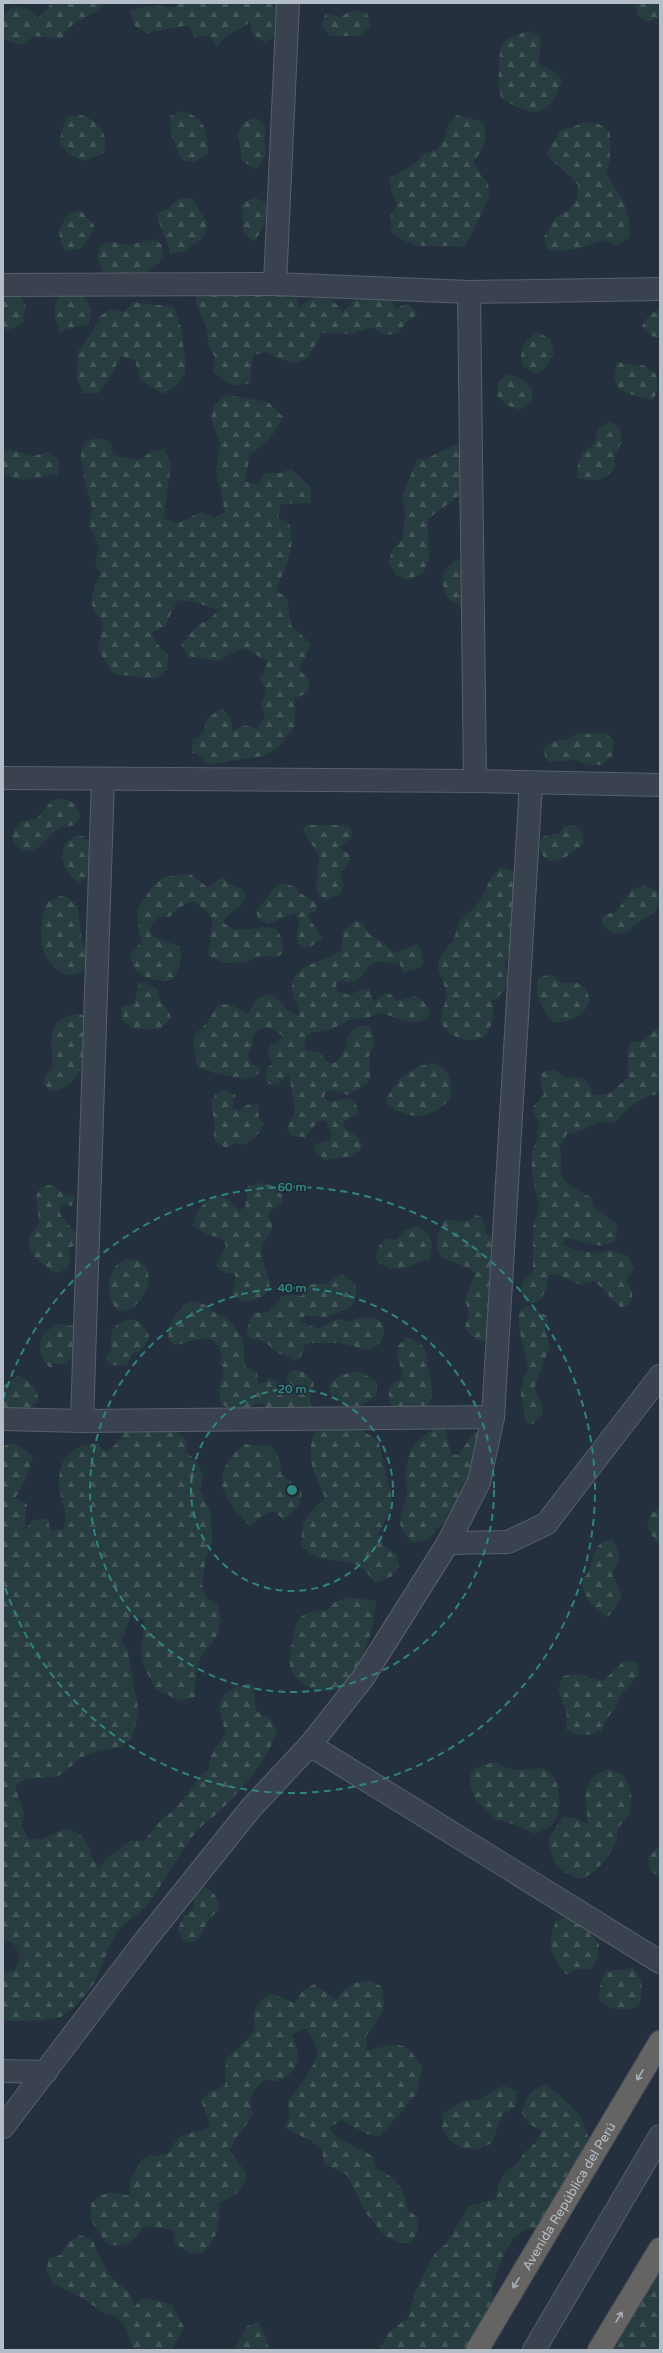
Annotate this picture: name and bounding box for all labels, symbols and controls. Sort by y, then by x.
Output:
text: 60 m [277,1180,307,1194]
text: 40 m [277,1281,307,1295]
text: 20 m [277,1382,307,1396]
centre of rings [285,1483,299,1497]
one-way arrow [636,2069,644,2080]
street label: Avenida República del Perú [519,2120,619,2274]
one-way arrow [512,2277,520,2289]
one-way arrow [616,2311,624,2323]

